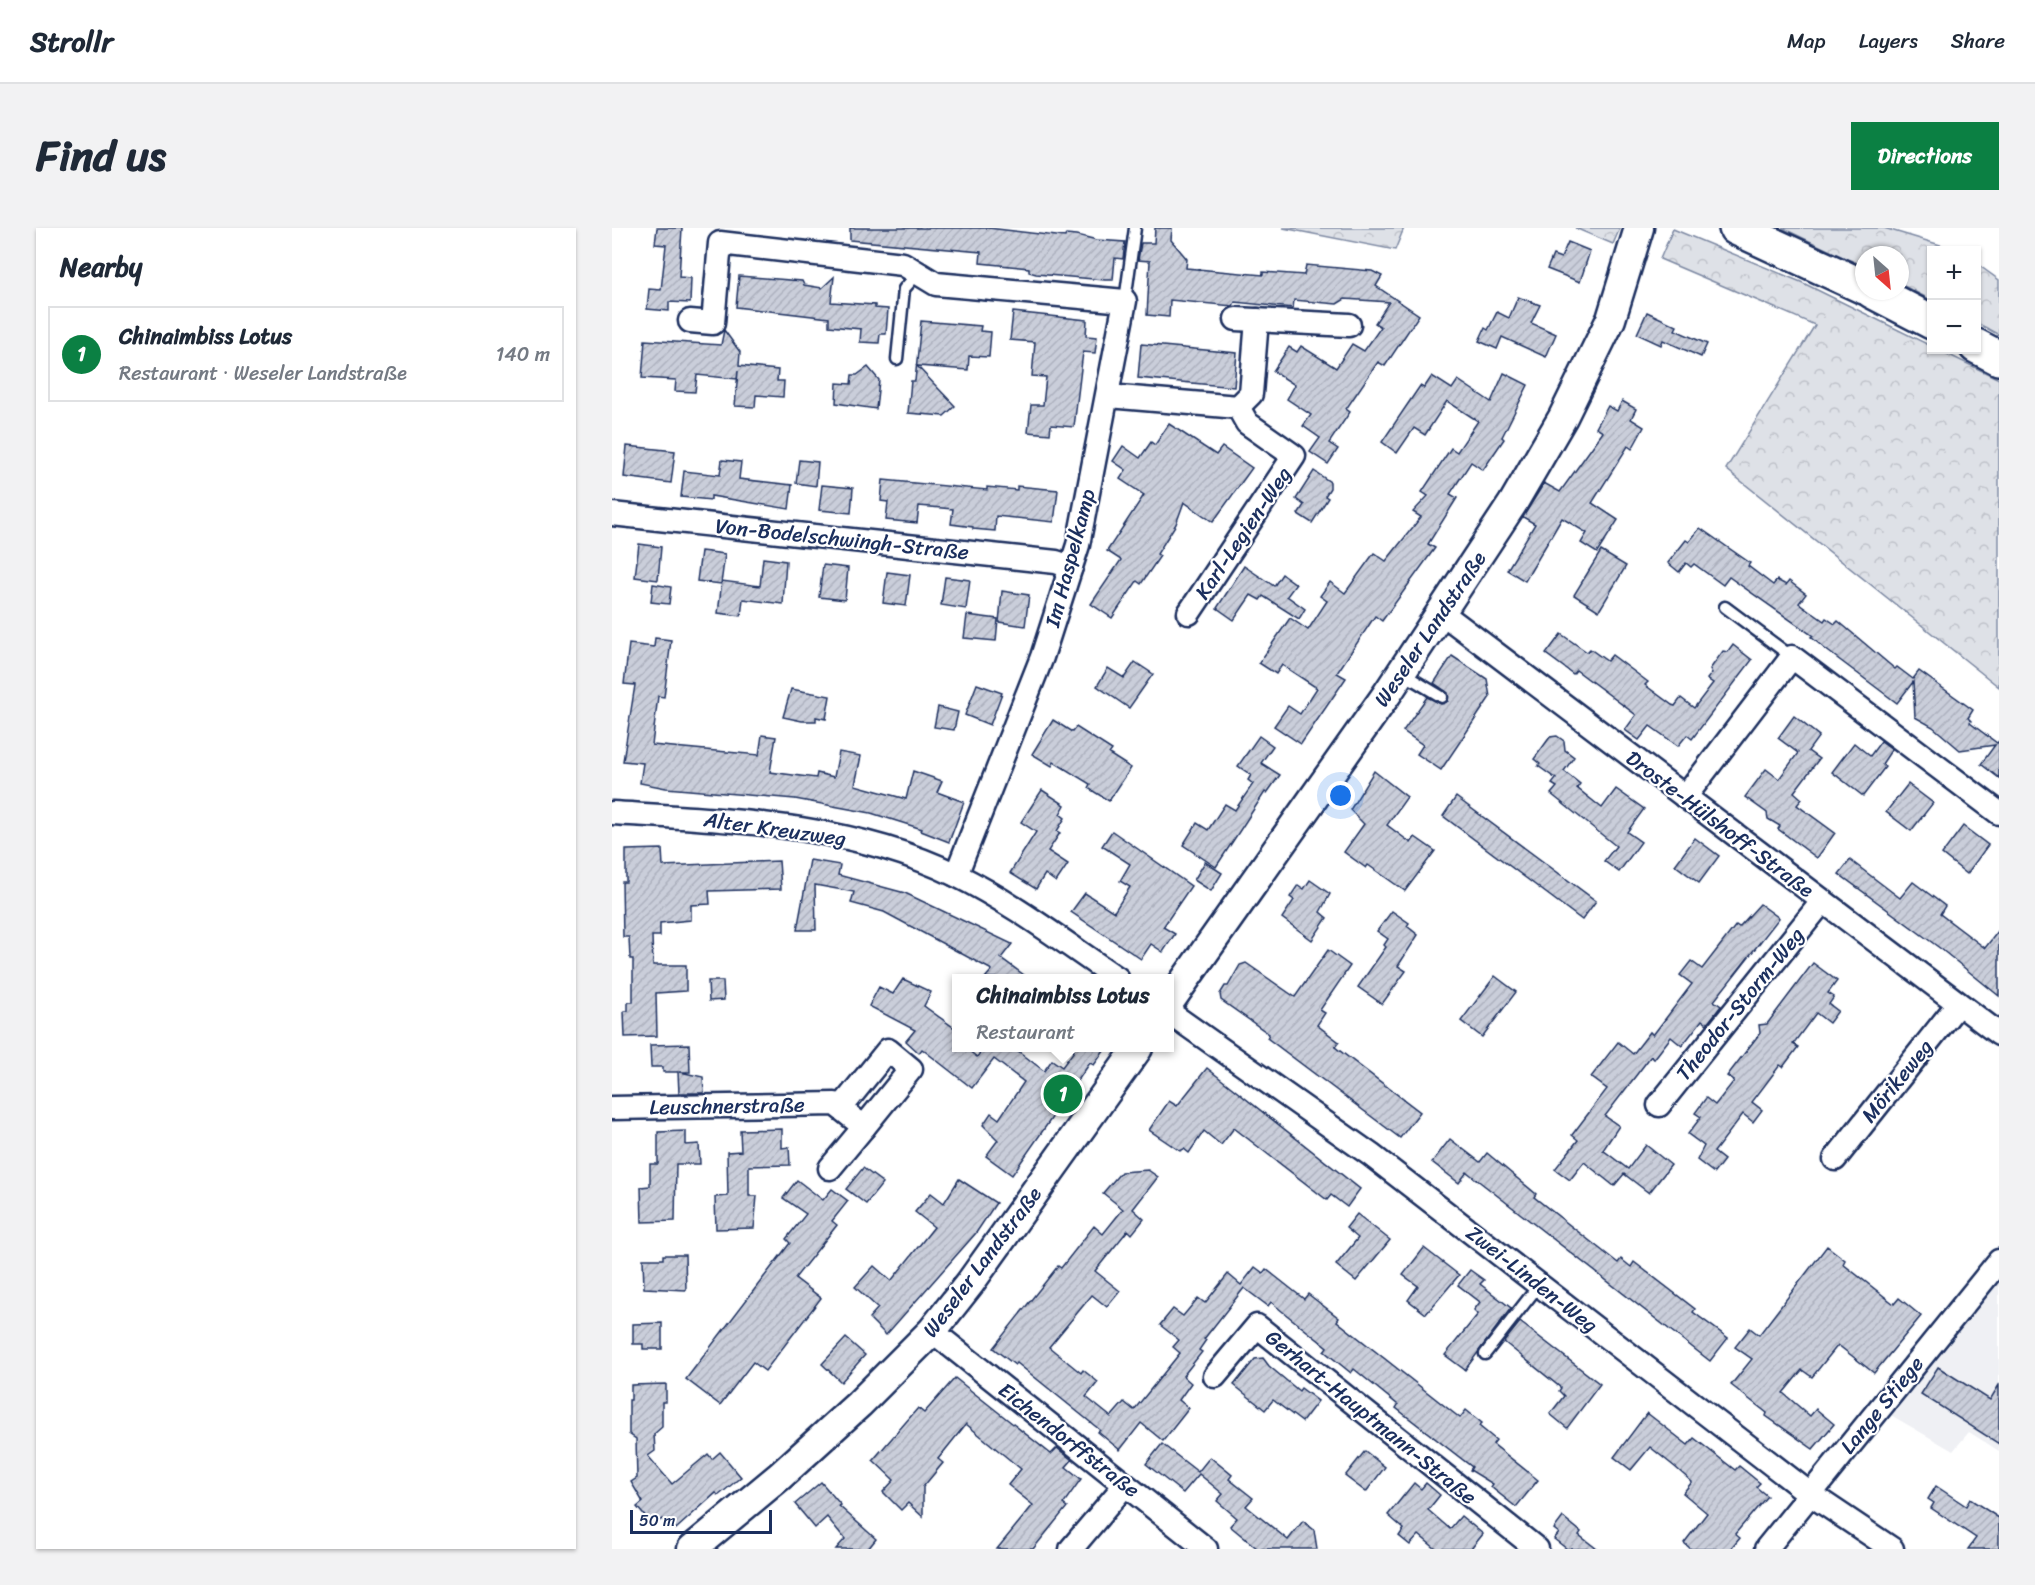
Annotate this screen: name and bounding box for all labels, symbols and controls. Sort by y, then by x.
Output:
text: Strollr [30,17,113,66]
text: Map [1787,22,1826,60]
text: Layers [1859,22,1918,60]
text: Share [1951,22,2005,60]
text: Find us [36,119,166,193]
button: Directions [1851,122,1999,190]
text: Nearby [60,244,142,290]
north arrow [1855,246,1909,300]
map controls [1927,246,1981,354]
button: + [1927,246,1981,300]
button: − [1927,300,1981,354]
text: Chinaimbiss Lotus [119,317,292,356]
text: 1 [77,337,86,372]
text: 140 m [496,337,550,372]
text: Restaurant · Weseler Landstraße [119,356,407,391]
street label: Karl-Legien-Weg [1184,458,1302,607]
street label: Im Haspelkamp [1033,485,1107,632]
street label: Von-Bodelschwingh-Straße [713,507,971,571]
street label: Weseler Landstraße [1363,543,1497,715]
street label: Droste-Hülshoff-Straße [1617,740,1823,908]
your location [1326,781,1355,810]
street label: Alter Kreuzweg [700,800,849,858]
street label: Theodor-Storm-Weg [1666,918,1815,1090]
popup [952,974,1174,1052]
text: Chinaimbiss Lotus [976,976,1150,1015]
text: Restaurant [976,1015,1075,1050]
street label: Mörikeweg [1851,1030,1943,1132]
pin: 1 [1044,1072,1082,1116]
street label: Leuschnerstraße [649,1086,805,1126]
street label: Weseler Landstraße [912,1178,1052,1346]
street label: Zwei-Linden-Weg [1457,1215,1607,1343]
street label: Gerhart-Hauptmann-Straße [1257,1319,1486,1515]
street label: Lange Stiege [1830,1347,1934,1463]
street label: Eichendorffstraße [990,1372,1149,1508]
text: 50 m [639,1506,675,1535]
scale bar [630,1507,772,1534]

